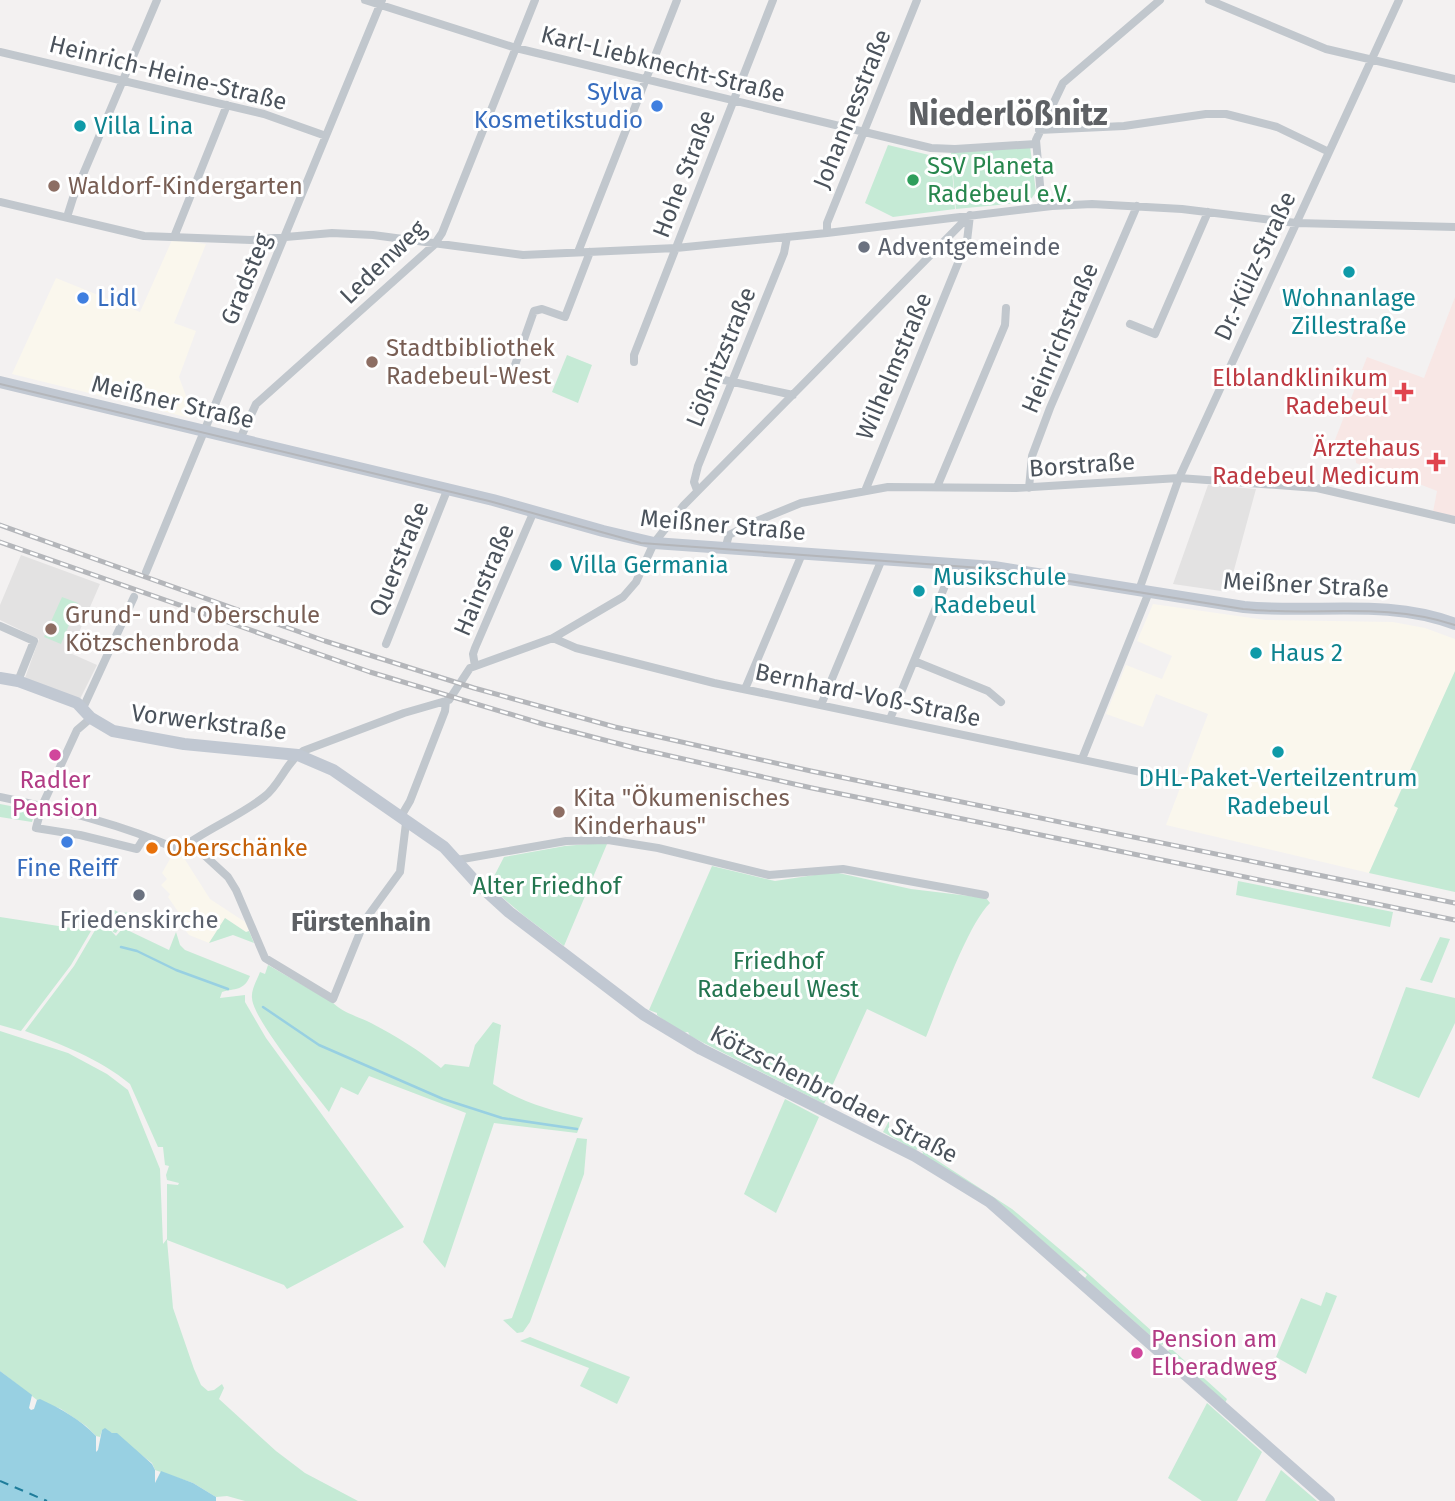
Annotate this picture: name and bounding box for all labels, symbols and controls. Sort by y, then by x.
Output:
street label: Karl-Liebknecht-Straße [538,20,788,108]
street label: Johannesstraße [807,25,897,193]
street label: Heinrich-Heine-Straße [46,30,290,116]
place label: Sylva Kosmetikstudio [474,78,643,134]
district label: Niederlößnitz [908,95,1108,133]
marker: Sylva Kosmetikstudio [649,98,665,114]
street label: Hohe Straße [647,106,721,242]
place label: Villa Lina [94,112,193,140]
marker: Villa Lina [72,118,88,134]
place label: SSV Planeta Radebeul e.V. [927,152,1072,208]
place label: Waldorf-Kindergarten [68,172,303,200]
marker: SSV Planeta Radebeul e.V. [905,172,921,188]
marker: Waldorf-Kindergarten [46,178,62,194]
street label: Dr.-Külz-Straße [1208,187,1302,345]
street label: Ledenweg [334,214,432,310]
street label: Gradsteg [215,229,277,329]
place label: Adventgemeinde [878,233,1060,261]
marker: Adventgemeinde [856,239,872,255]
street label: Heinrichstraße [1016,259,1104,417]
marker: Wohnanlage Zillestraße [1341,264,1357,280]
street label: Lößnitzstraße [680,283,762,431]
place label: Lidl [97,284,137,312]
place label: Wohnanlage Zillestraße [1282,284,1416,340]
street label: Wilhelmstraße [850,288,938,444]
marker: Lidl [75,290,91,306]
place label: Stadtbibliothek Radebeul-West [386,334,556,390]
marker: Stadtbibliothek Radebeul-West [364,354,380,370]
place label: Elblandklinikum Radebeul [1212,364,1388,420]
street label: Meißner Straße [89,370,257,434]
marker: Elblandklinikum Radebeul [1394,382,1414,402]
place label: Ärztehaus Radebeul Medicum [1212,434,1420,490]
street label: Borstraße [1028,447,1136,483]
marker: Ärztehaus Radebeul Medicum [1426,452,1446,472]
street label: Querstraße [363,498,435,620]
street label: Meißner Straße [639,504,807,546]
street label: Hainstraße [448,520,520,640]
place label: Villa Germania [570,551,728,579]
marker: Villa Germania [548,557,564,573]
place label: Musikschule Radebeul [933,563,1067,619]
street label: Meißner Straße [1222,567,1390,603]
marker: Musikschule Radebeul [911,583,927,599]
place label: Grund- und Oberschule Kötzschenbroda [65,601,320,657]
marker: Grund- und Oberschule Kötzschenbroda [43,621,59,637]
place label: Haus 2 [1270,639,1343,667]
marker: Haus 2 [1248,645,1264,661]
street label: Bernhard-Voß-Straße [753,657,983,733]
street label: Vorwerkstraße [130,699,288,745]
marker: DHL-Paket-Verteilzentrum Radebeul [1270,744,1286,760]
marker: Radler Pension [47,747,63,763]
place label: DHL-Paket-Verteilzentrum Radebeul [1138,764,1418,820]
place label: Radler Pension [12,766,98,822]
place label: Kita "Ökumenisches Kinderhaus" [573,784,790,840]
marker: Kita "Ökumenisches Kinderhaus" [551,804,567,820]
marker: Fine Reiff [59,834,75,850]
place label: Oberschänke [166,834,308,862]
marker: Oberschänke [144,840,160,856]
place label: Fine Reiff [16,854,120,882]
park label: Alter Friedhof [473,872,623,900]
marker: Friedenskirche [131,887,147,903]
place label: Friedenskirche [60,906,218,934]
district label: Fürstenhain [291,907,431,938]
park label: Friedhof Radebeul West [697,947,859,1003]
street label: Kötzschenbrodaer Straße [706,1019,962,1169]
place label: Pension am Elberadweg [1151,1325,1277,1381]
marker: Pension am Elberadweg [1129,1345,1145,1361]

